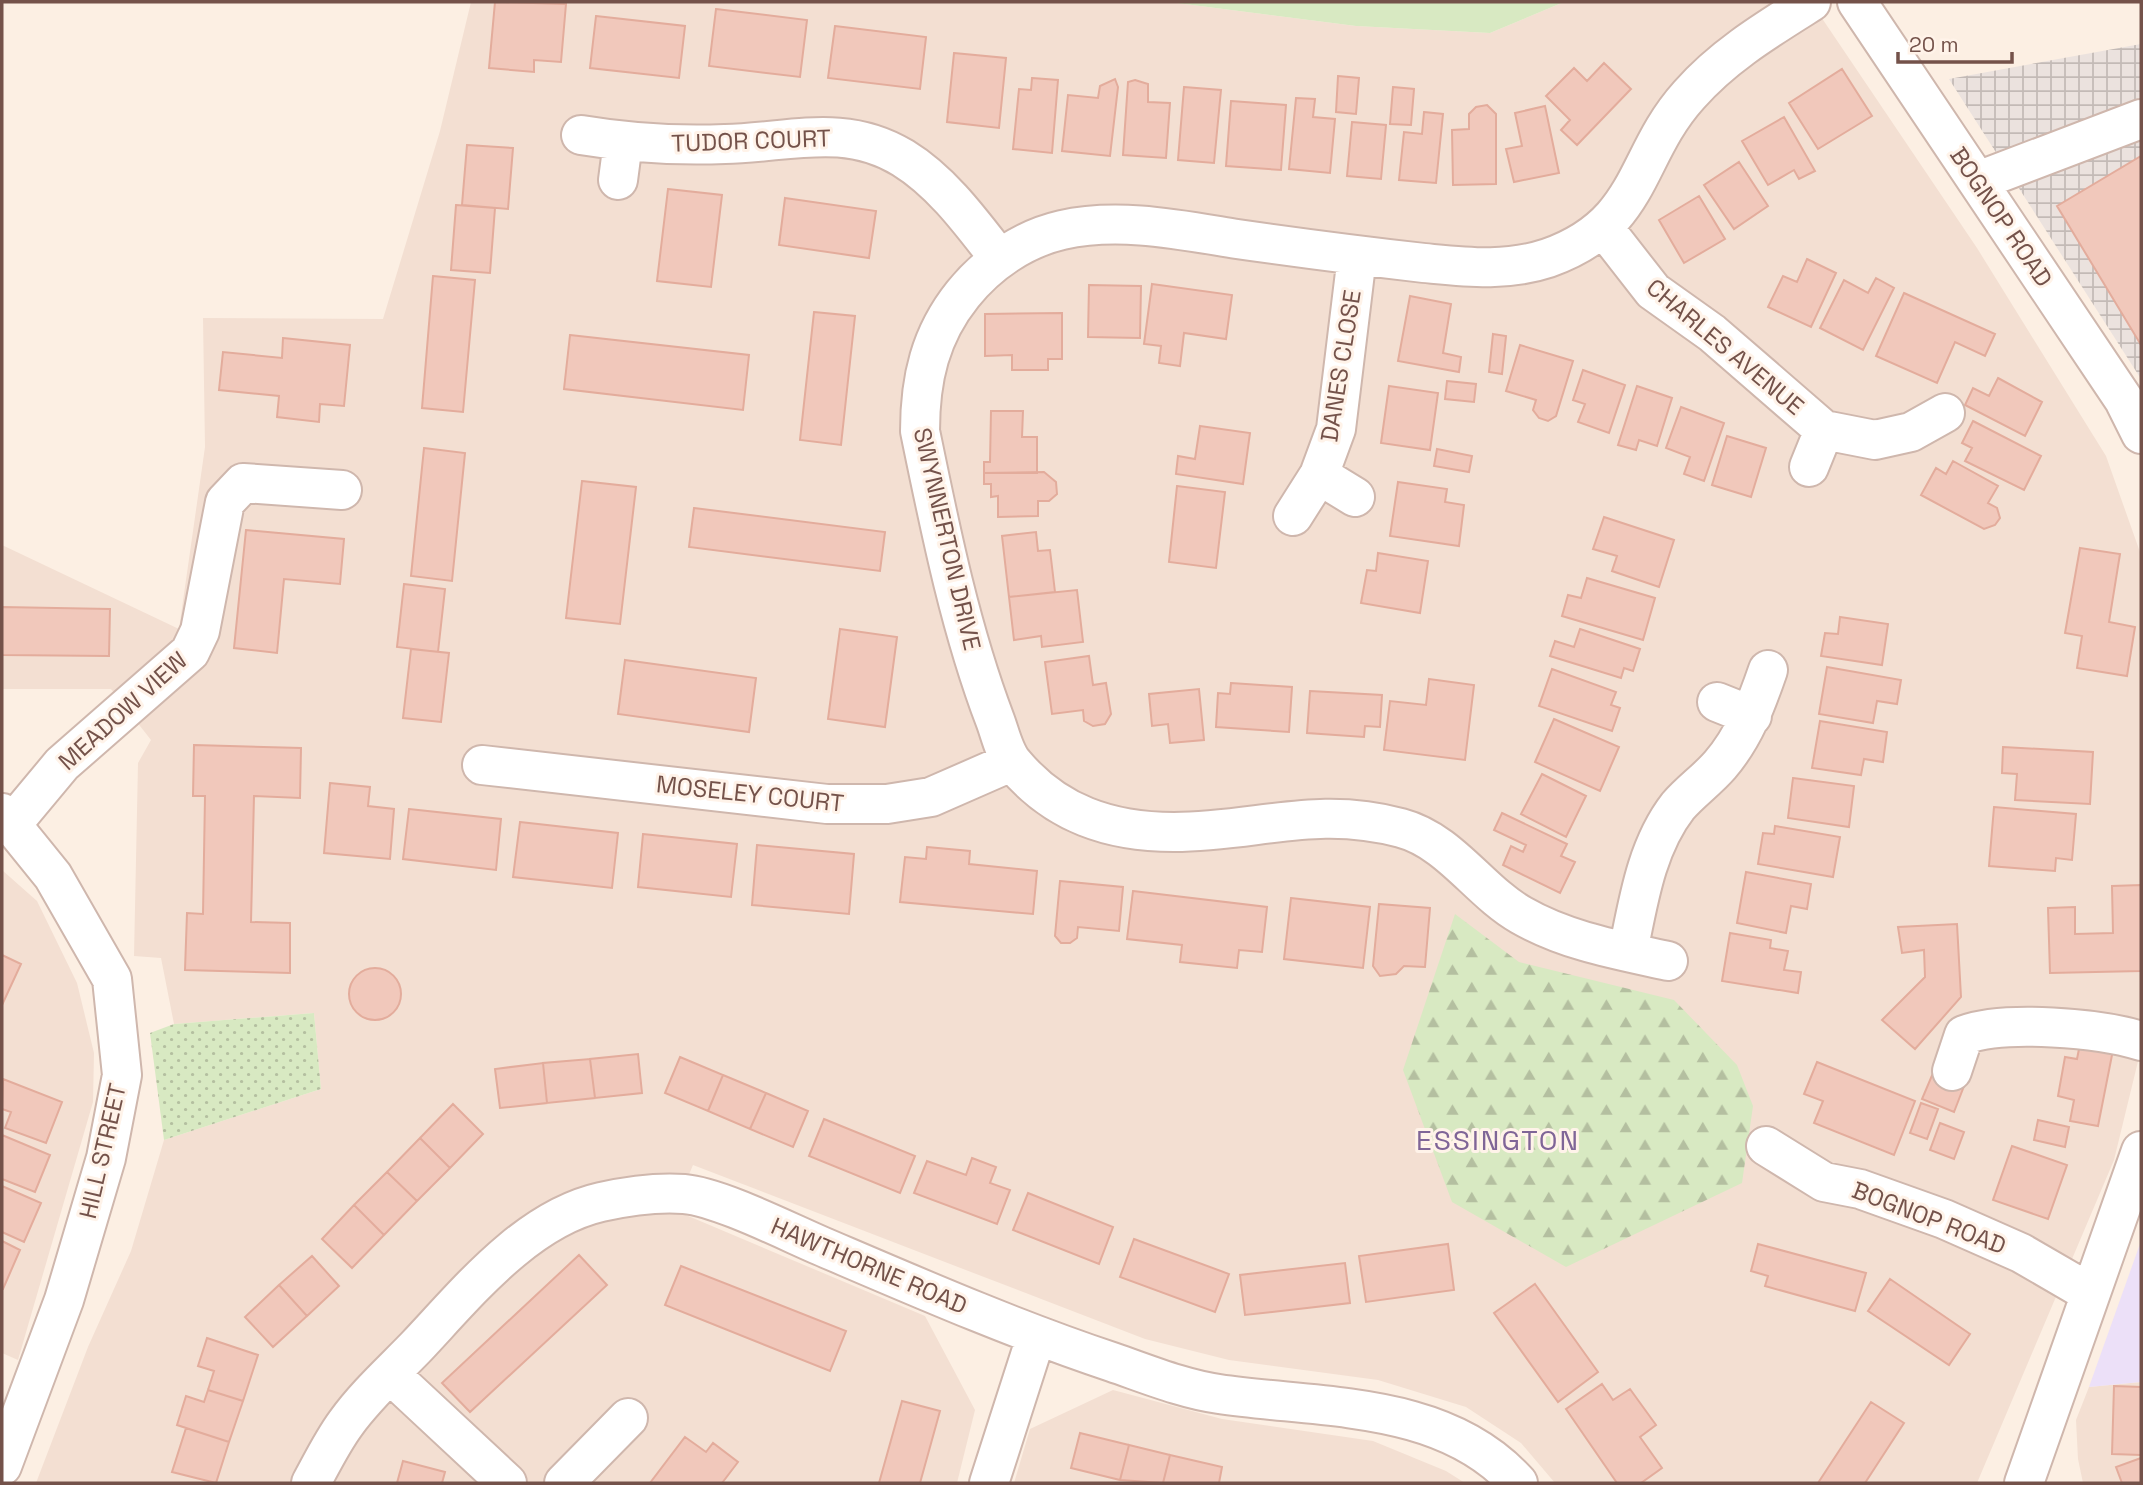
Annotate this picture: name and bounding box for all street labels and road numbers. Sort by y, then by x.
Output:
street label: TUDOR COURT [671,122,831,159]
street label: BOGNOP ROAD [1943,141,2060,293]
street label: CHARLES AVENUE [1640,272,1810,422]
street label: DANES CLOSE [1313,288,1368,444]
street label: SWYNNERTON DRIVE [907,425,988,653]
street label: MEADOW VIEW [52,645,194,777]
street label: MOSELEY COURT [655,768,845,819]
street label: HILL STREET [72,1080,133,1221]
street label: BOGNOP ROAD [1848,1174,2011,1261]
street label: HAWTHORNE ROAD [767,1210,972,1321]

